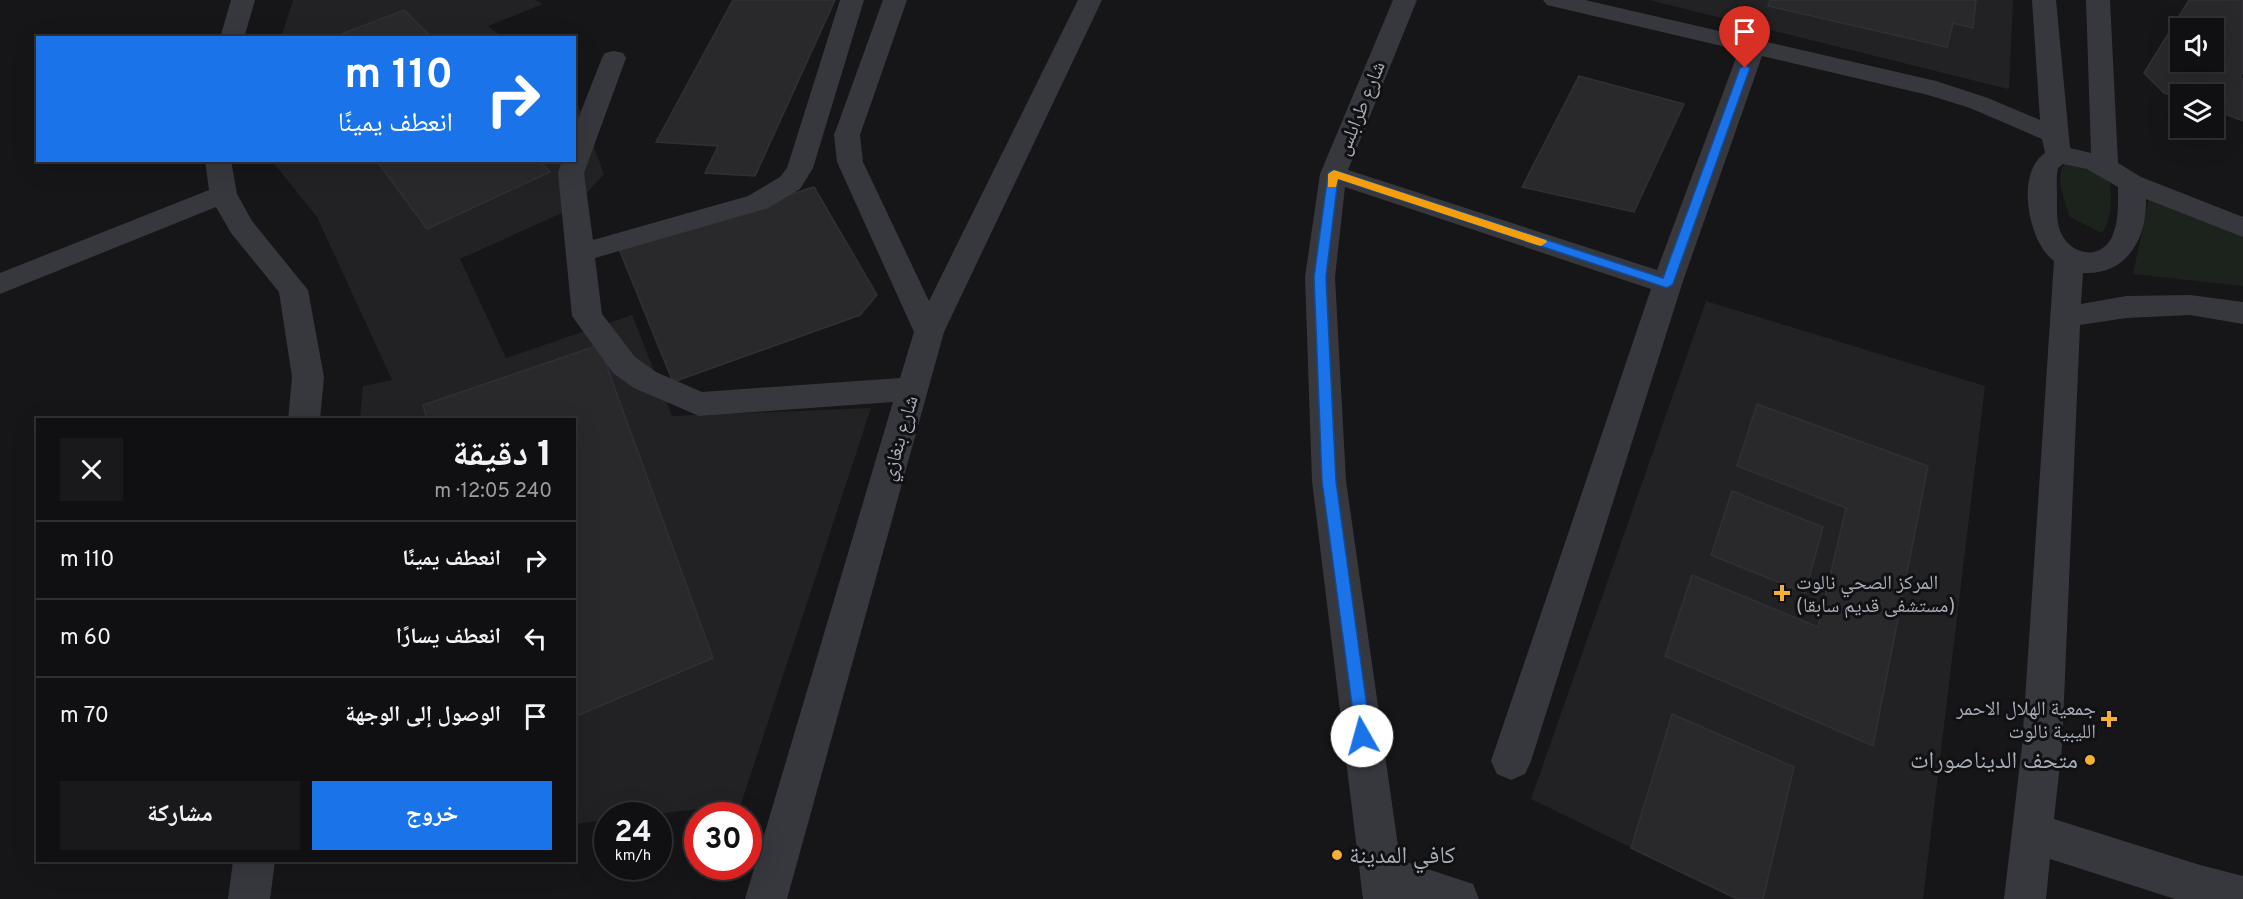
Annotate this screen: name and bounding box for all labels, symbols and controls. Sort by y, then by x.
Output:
pin [1719,6,1770,68]
icon: arrive [1728,15,1761,48]
map controls [2170,18,2224,138]
button: sound [2170,18,2224,72]
text: 110 m [344,50,453,103]
street label: شارع طرابلس [1331,58,1393,160]
icon: right [474,60,552,138]
button: layers [2170,84,2224,138]
text: انعطف يمينًا [338,107,453,141]
street label: شارع بنغازي [876,393,927,484]
text: 1 دقيقة [452,433,552,479]
button: close [60,438,123,501]
text: 240 m · 12:05 [434,479,552,505]
icon: right [519,544,552,577]
text: انعطف يمينًا [402,546,501,573]
text: 110 m [60,547,114,574]
place label: المركز الصحي نالوت (مستشفى قديم سابقا) [1796,571,1955,620]
marker: المركز الصحي نالوت (مستشفى قديم سابقا) [1773,584,1791,602]
icon: left [519,622,552,655]
text: انعطف يسارًا [396,624,501,651]
text: 60 m [60,625,111,652]
place label: جمعية الهلال الاحمر الليبية نالوت [1955,697,2096,746]
icon: arrive [519,700,552,733]
text: الوصول إلى الوجهة [345,702,501,729]
text: 70 m [60,703,109,730]
position arrow [1330,704,1394,768]
marker: جمعية الهلال الاحمر الليبية نالوت [2100,710,2118,728]
place label: متحف الديناصورات [1910,747,2078,777]
marker: متحف الديناصورات [2083,753,2097,767]
button: مشاركة [60,781,300,850]
button: خروج [312,781,552,850]
speed limit sign: 30 [684,802,762,880]
text: 24 [614,815,652,852]
place label: كافي المدينة [1349,842,1455,874]
text: km/h [615,847,651,866]
marker: كافي المدينة [1330,848,1344,862]

